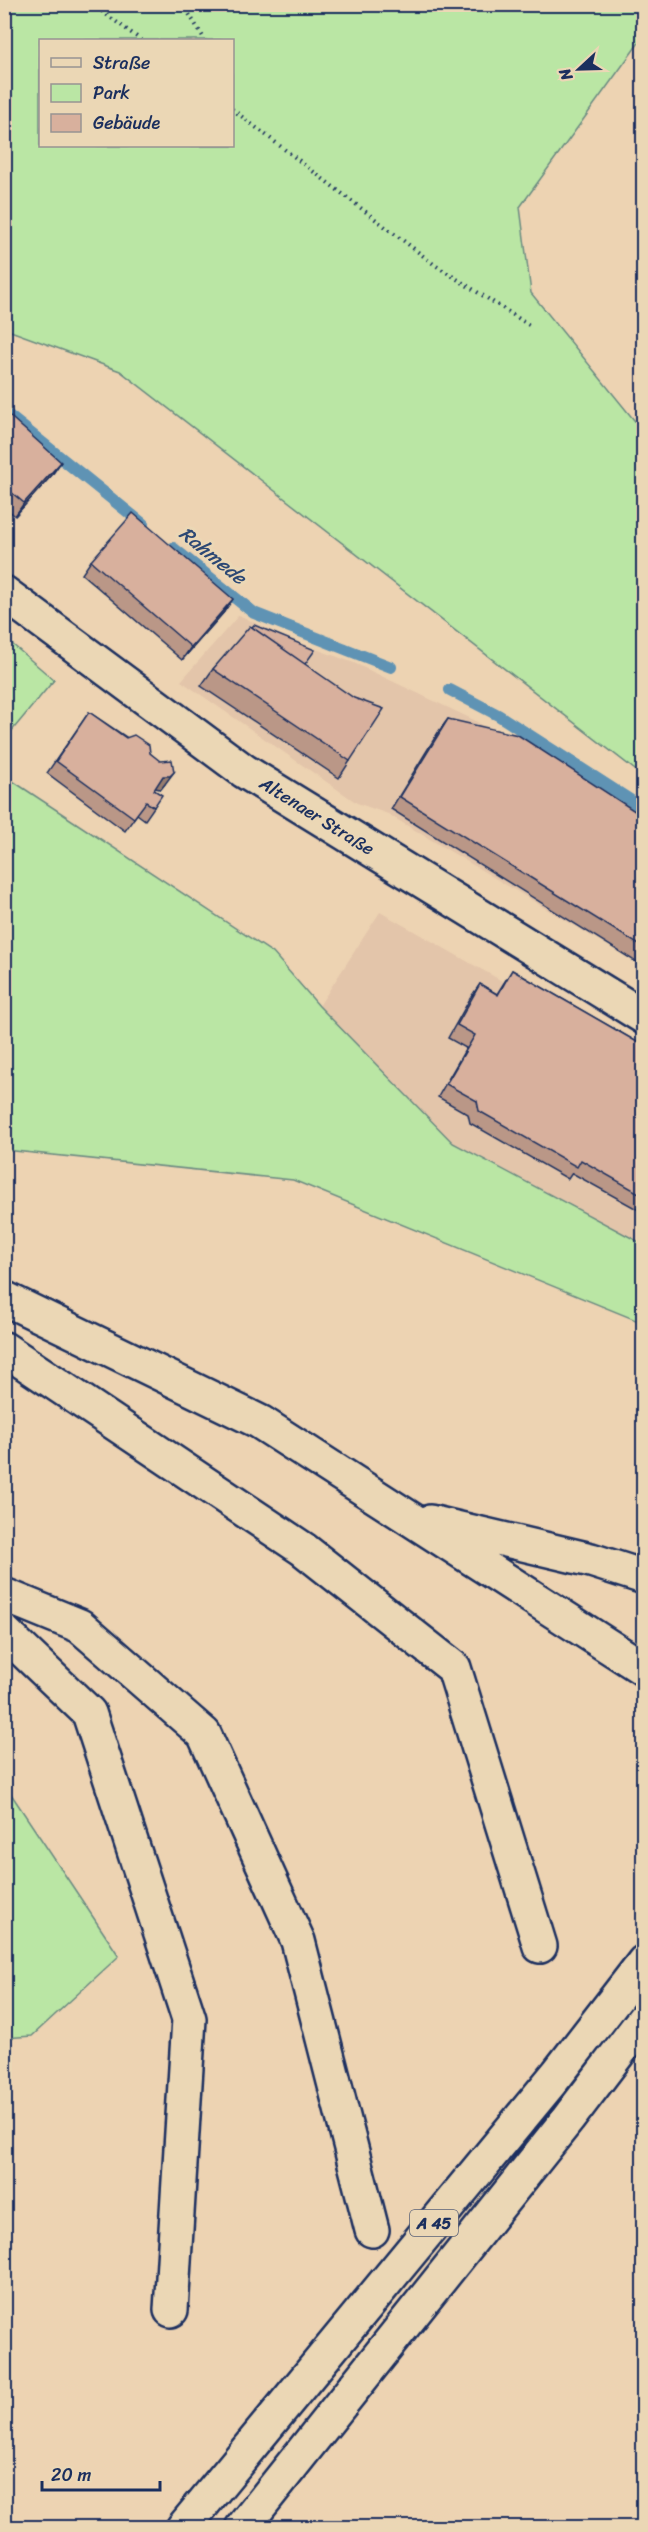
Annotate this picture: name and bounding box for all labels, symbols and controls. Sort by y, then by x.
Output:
legend [39,39,234,147]
north arrow [549,39,609,99]
text: Straße [93,47,150,79]
text: N [550,63,581,86]
text: Park [93,77,130,109]
text: Gebäude [93,107,161,139]
water label: Rahmede [171,517,256,595]
street label: Altenaer Straße [252,767,381,864]
road number: A 45 [410,2210,458,2236]
scale bar [42,2454,160,2492]
text: 20 m [51,2459,91,2491]

